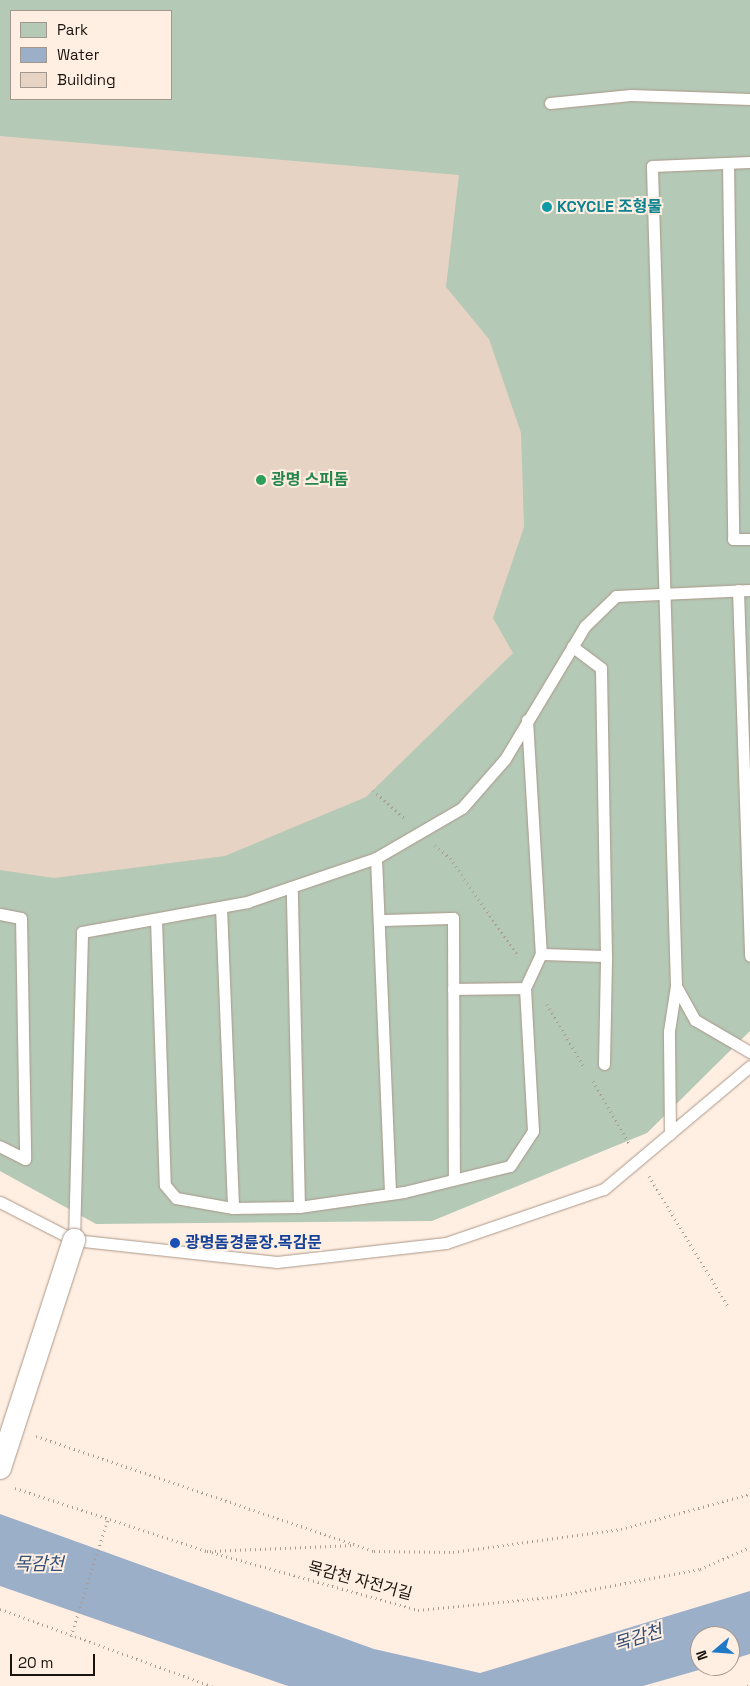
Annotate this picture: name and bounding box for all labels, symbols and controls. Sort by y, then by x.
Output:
legend [10,10,172,100]
text: Park [57,20,88,39]
text: Water [57,45,99,64]
text: Building [57,70,116,89]
place label: KCYCLE 조형물 [557,197,662,217]
marker: KCYCLE 조형물 [541,201,553,213]
place label: 광명 스피돔 [271,470,349,490]
marker: 광명 스피돔 [255,474,267,486]
place label: 광명돔경륜장.목감문 [185,1233,322,1253]
marker: 광명돔경륜장.목감문 [169,1237,181,1249]
water label: 목감천 [14,1553,64,1575]
street label: 목감천 자전거길 [306,1558,414,1604]
water label: 목감천 [611,1620,665,1656]
north arrow [690,1626,740,1676]
scale bar [12,1644,98,1676]
text: N [692,1648,712,1663]
text: 20 m [18,1653,53,1672]

